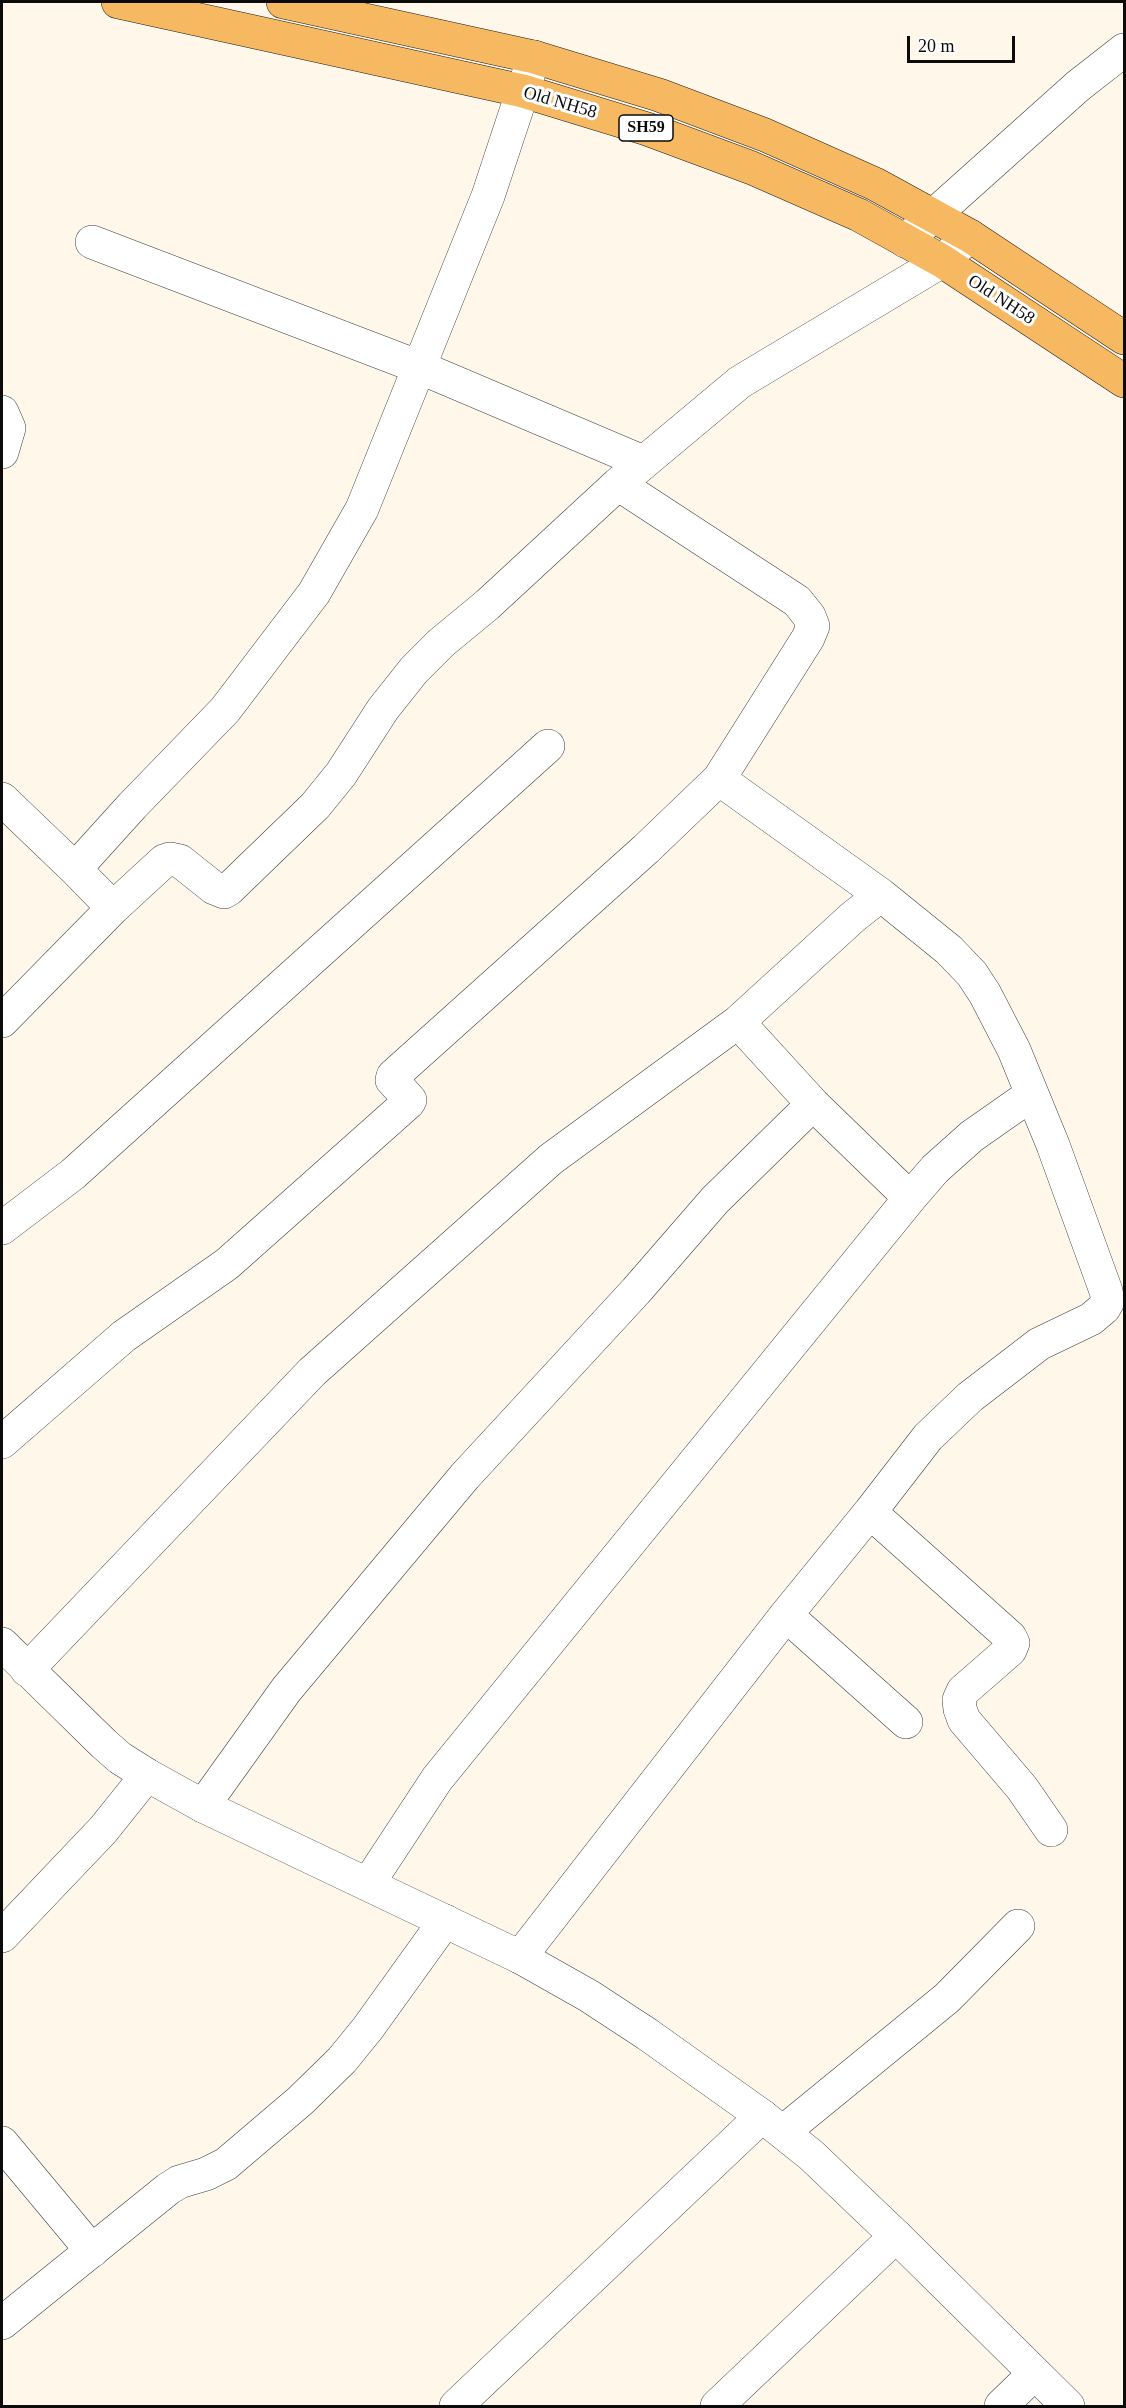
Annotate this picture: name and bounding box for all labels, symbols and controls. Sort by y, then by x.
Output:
scale bar [910,24,1018,62]
text: 20 m [918,36,955,56]
street label: Old NH58 [518,81,602,125]
road number: SH59 [619,115,673,141]
street label: Old NH58 [961,269,1041,331]

